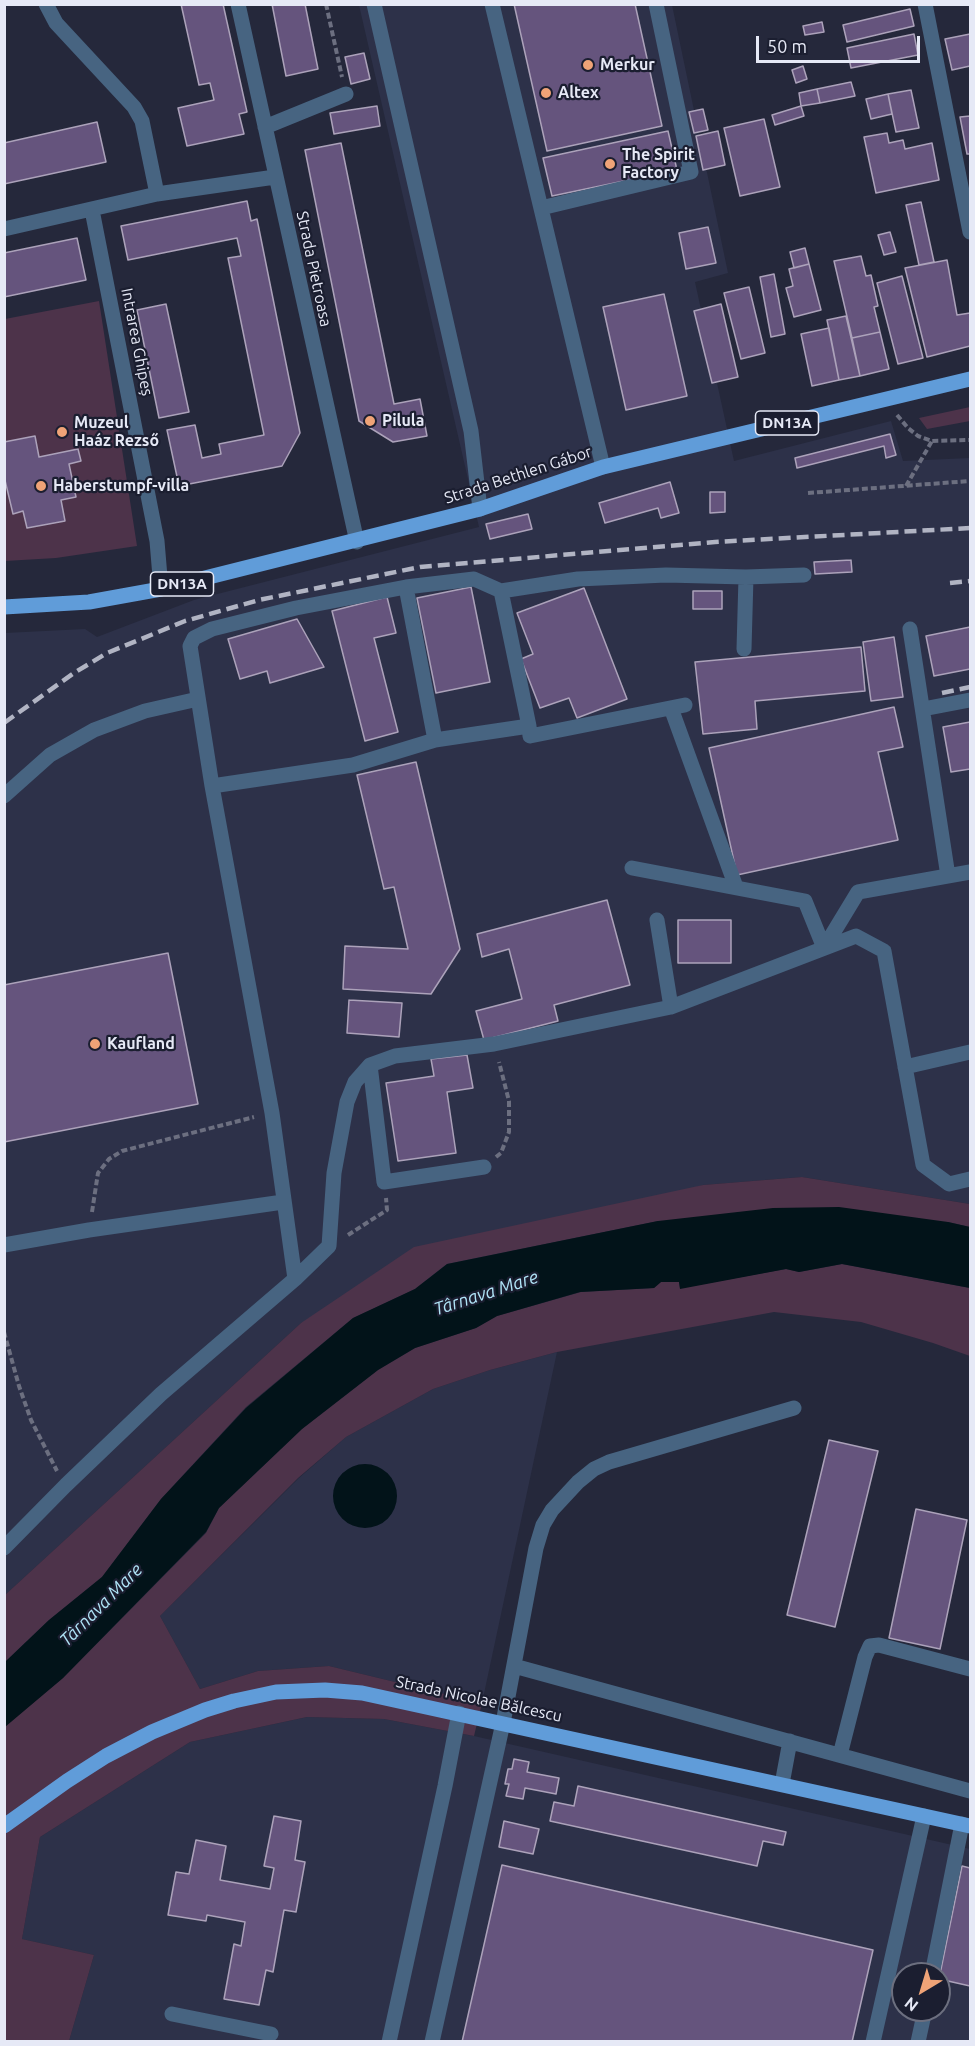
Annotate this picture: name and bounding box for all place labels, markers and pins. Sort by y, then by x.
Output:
place label: Merkur [600,55,655,75]
marker: Merkur [581,58,595,72]
place label: Altex [558,83,599,103]
marker: Altex [539,86,553,100]
place label: The Spirit Factory [622,145,695,183]
marker: The Spirit Factory [603,157,617,171]
place label: Pilula [382,411,425,431]
place label: Muzeul Haáz Rezső [74,413,159,451]
marker: Pilula [363,414,377,428]
marker: Muzeul Haáz Rezső [55,425,69,439]
place label: Haberstumpf-villa [53,476,189,496]
marker: Haberstumpf-villa [34,479,48,493]
place label: Kaufland [107,1034,175,1054]
marker: Kaufland [88,1037,102,1051]

